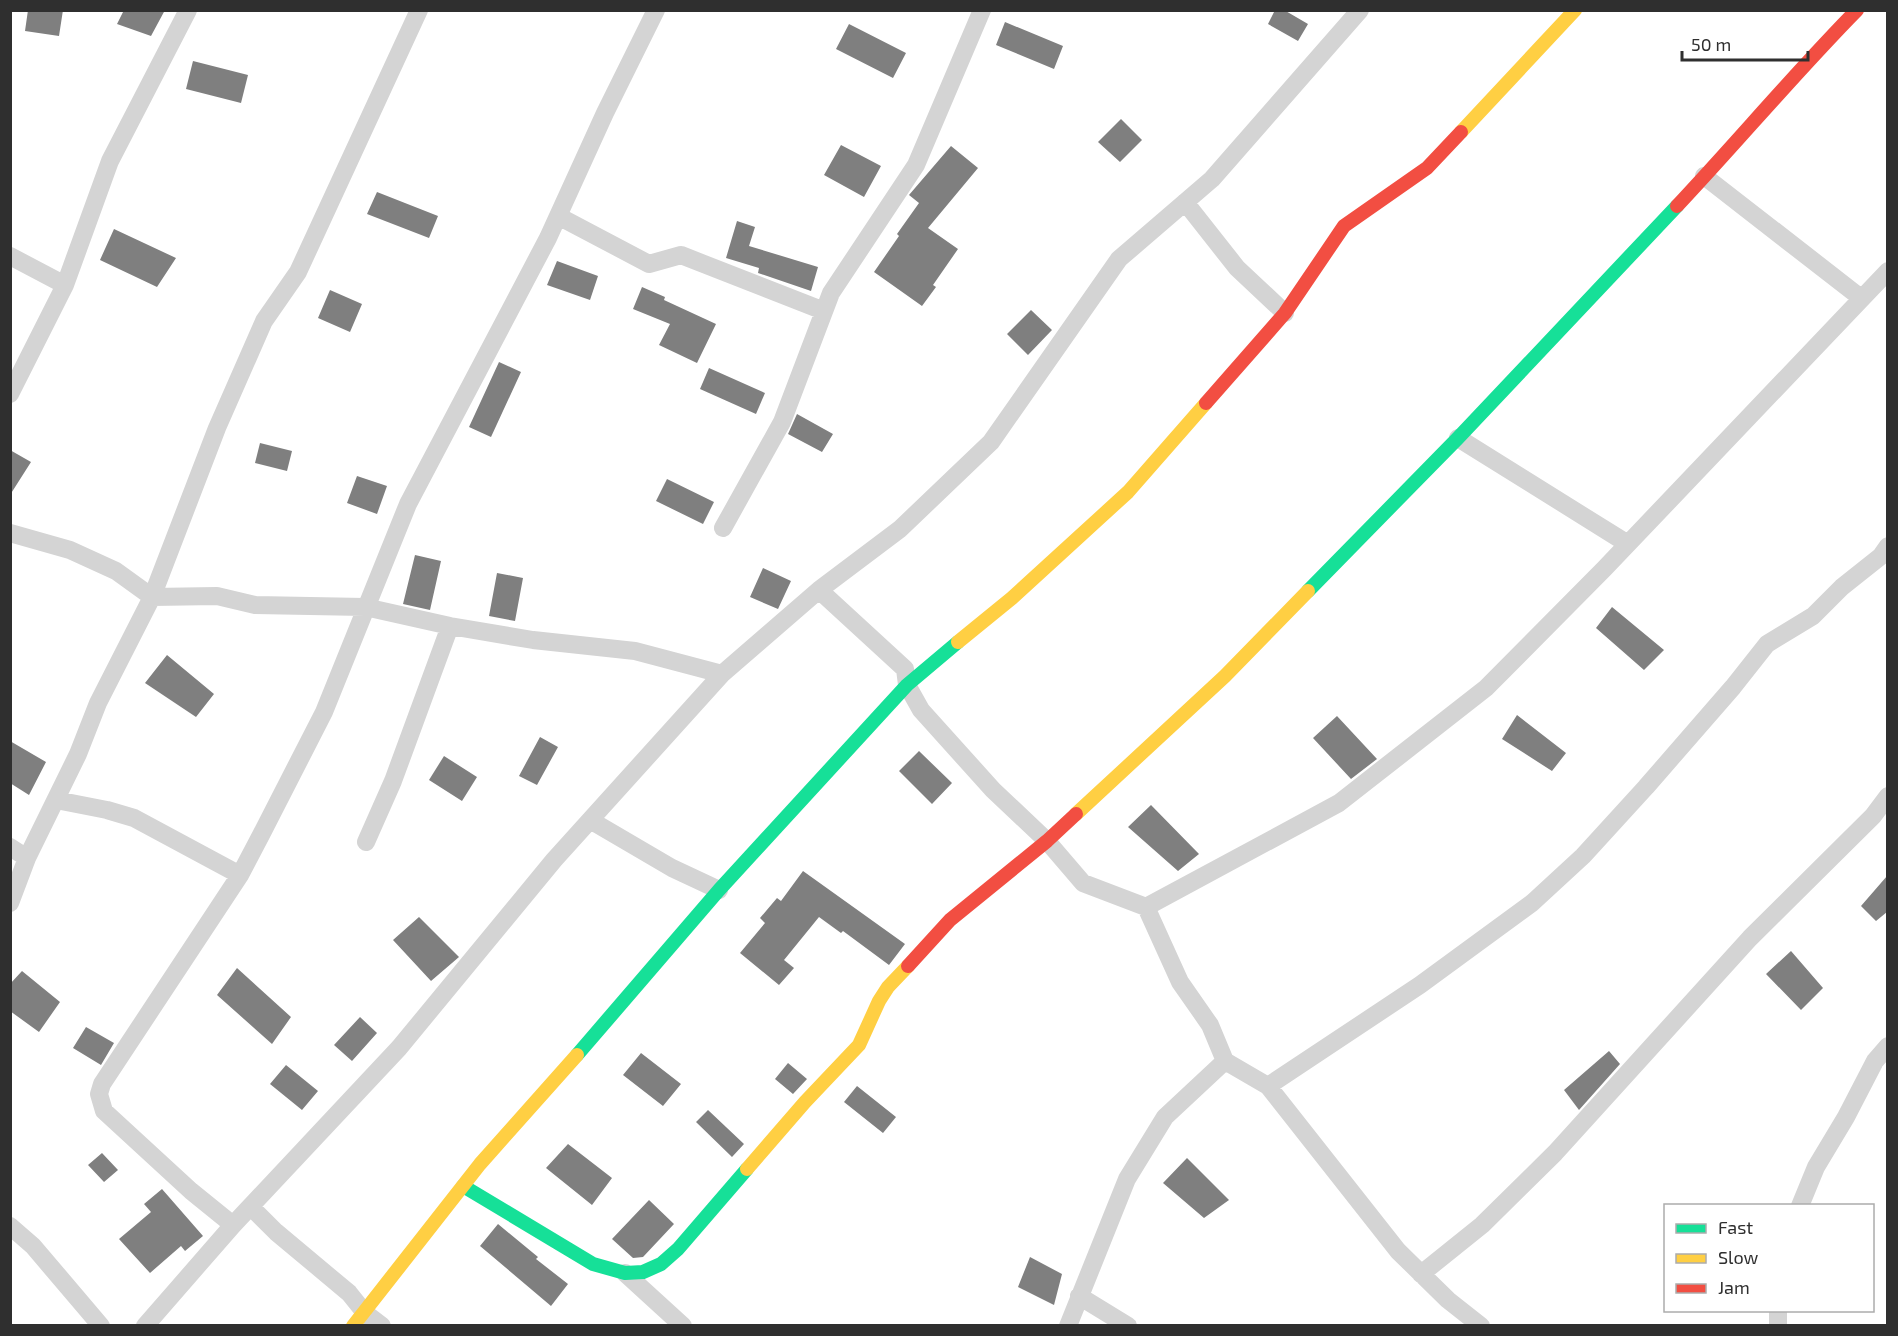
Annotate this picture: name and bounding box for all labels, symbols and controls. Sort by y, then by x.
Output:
scale bar [1682,24,1808,62]
text: 50 m [1691,33,1731,55]
legend [1664,1204,1874,1312]
text: Fast [1718,1216,1753,1238]
text: Slow [1718,1246,1759,1268]
text: Jam [1718,1276,1750,1298]

